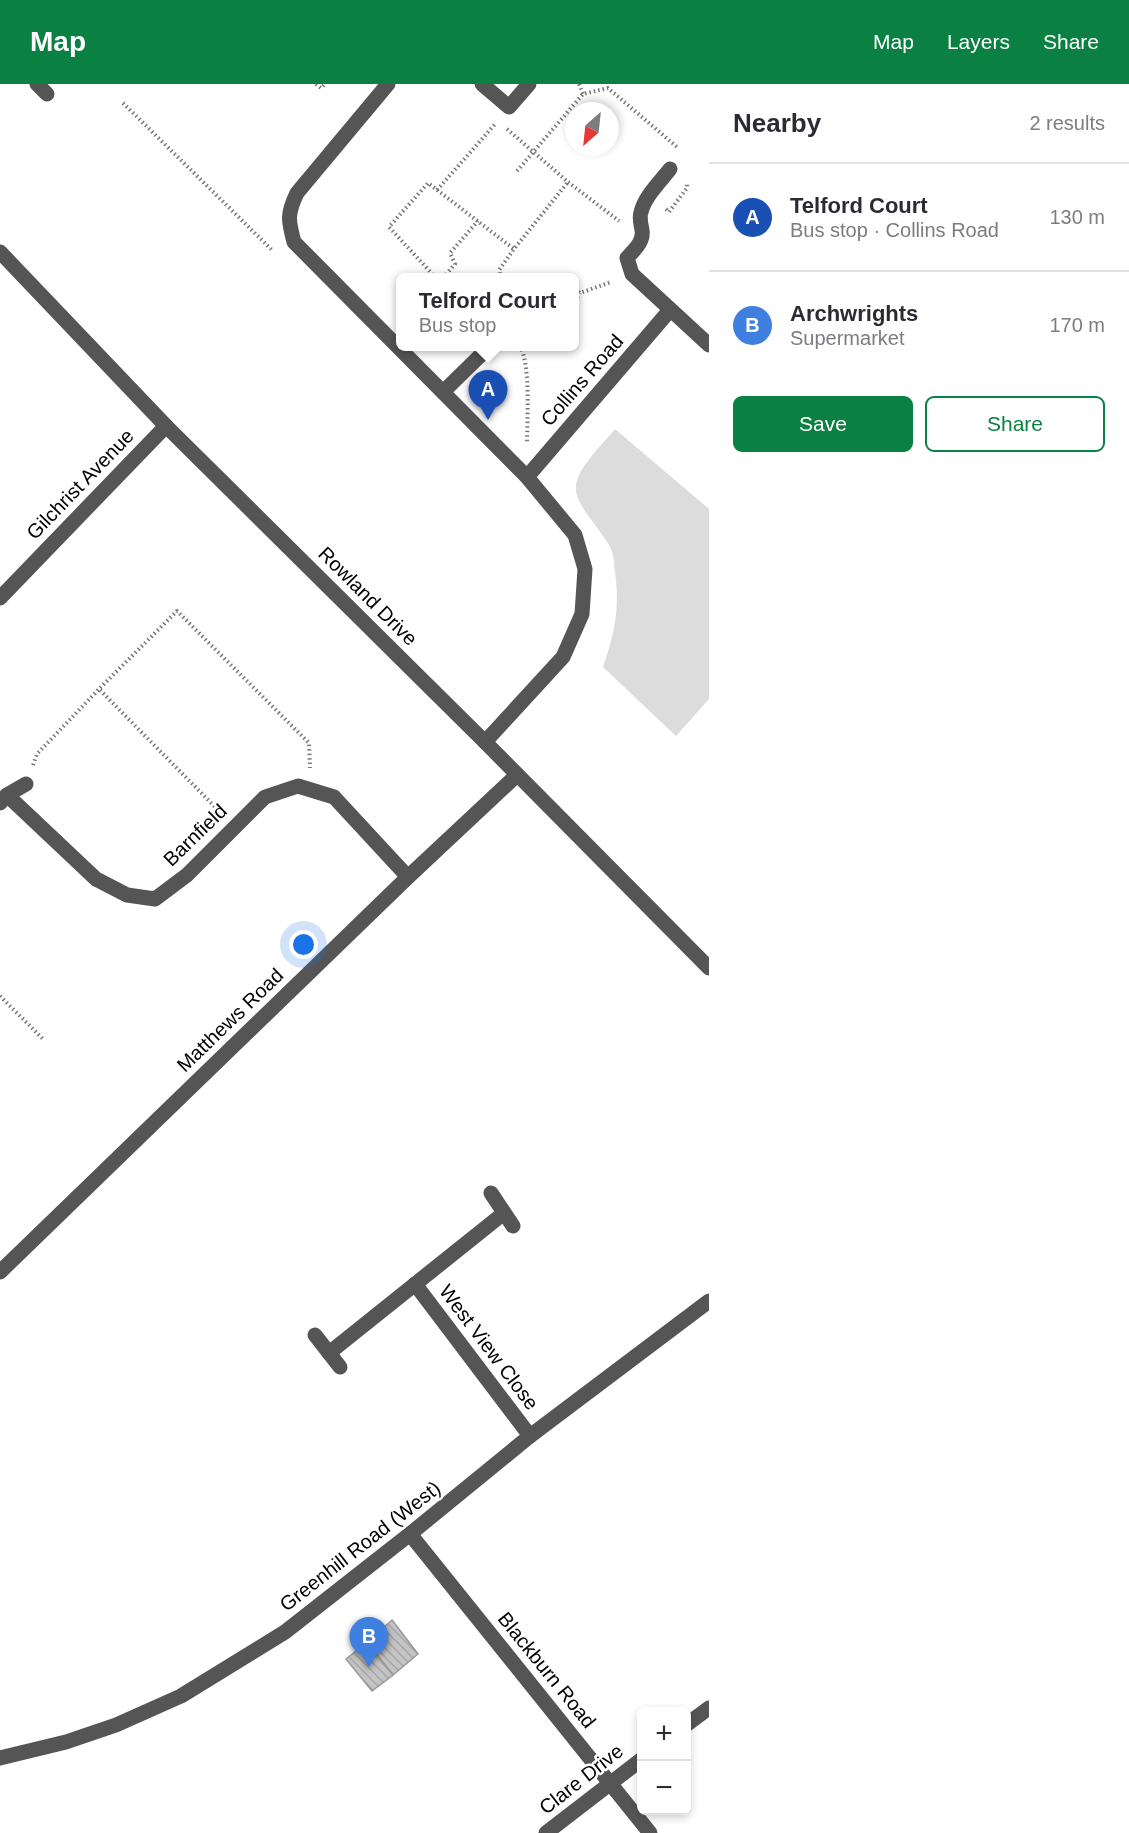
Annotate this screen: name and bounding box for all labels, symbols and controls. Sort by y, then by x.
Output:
text: Map [30,26,86,57]
text: Map [873,30,914,53]
text: Layers [947,30,1010,53]
text: Share [1043,30,1099,53]
north arrow [565,102,619,156]
text: Nearby [733,108,821,138]
text: 2 results [1029,112,1105,134]
text: Telford Court [790,193,928,218]
text: A [745,206,760,228]
text: 130 m [1049,206,1105,228]
text: Bus stop · Collins Road [790,219,999,241]
popup [396,273,579,351]
text: Telford Court [419,288,556,313]
text: Archwrights [790,301,918,326]
text: Bus stop [419,314,496,336]
text: B [745,314,760,336]
text: 170 m [1049,314,1105,336]
text: Supermarket [790,327,905,349]
street label: Collins Road [537,330,627,430]
pin: A [468,370,508,420]
button: Save [733,396,913,452]
button: Share [925,396,1105,452]
street label: Gilchrist Avenue [22,425,138,543]
street label: Rowland Drive [314,542,422,650]
street label: Barnfield [159,800,231,870]
your location [289,930,318,959]
street label: Matthews Road [172,964,288,1076]
street label: West View Close [435,1280,543,1414]
street label: Greenhill Road (West) [275,1477,445,1615]
street label: Blackburn Road [494,1608,600,1732]
pin: B [350,1618,388,1667]
map controls [637,1707,691,1815]
button: + [637,1707,691,1761]
street label: Clare Drive [535,1740,627,1818]
button: − [637,1761,691,1815]

